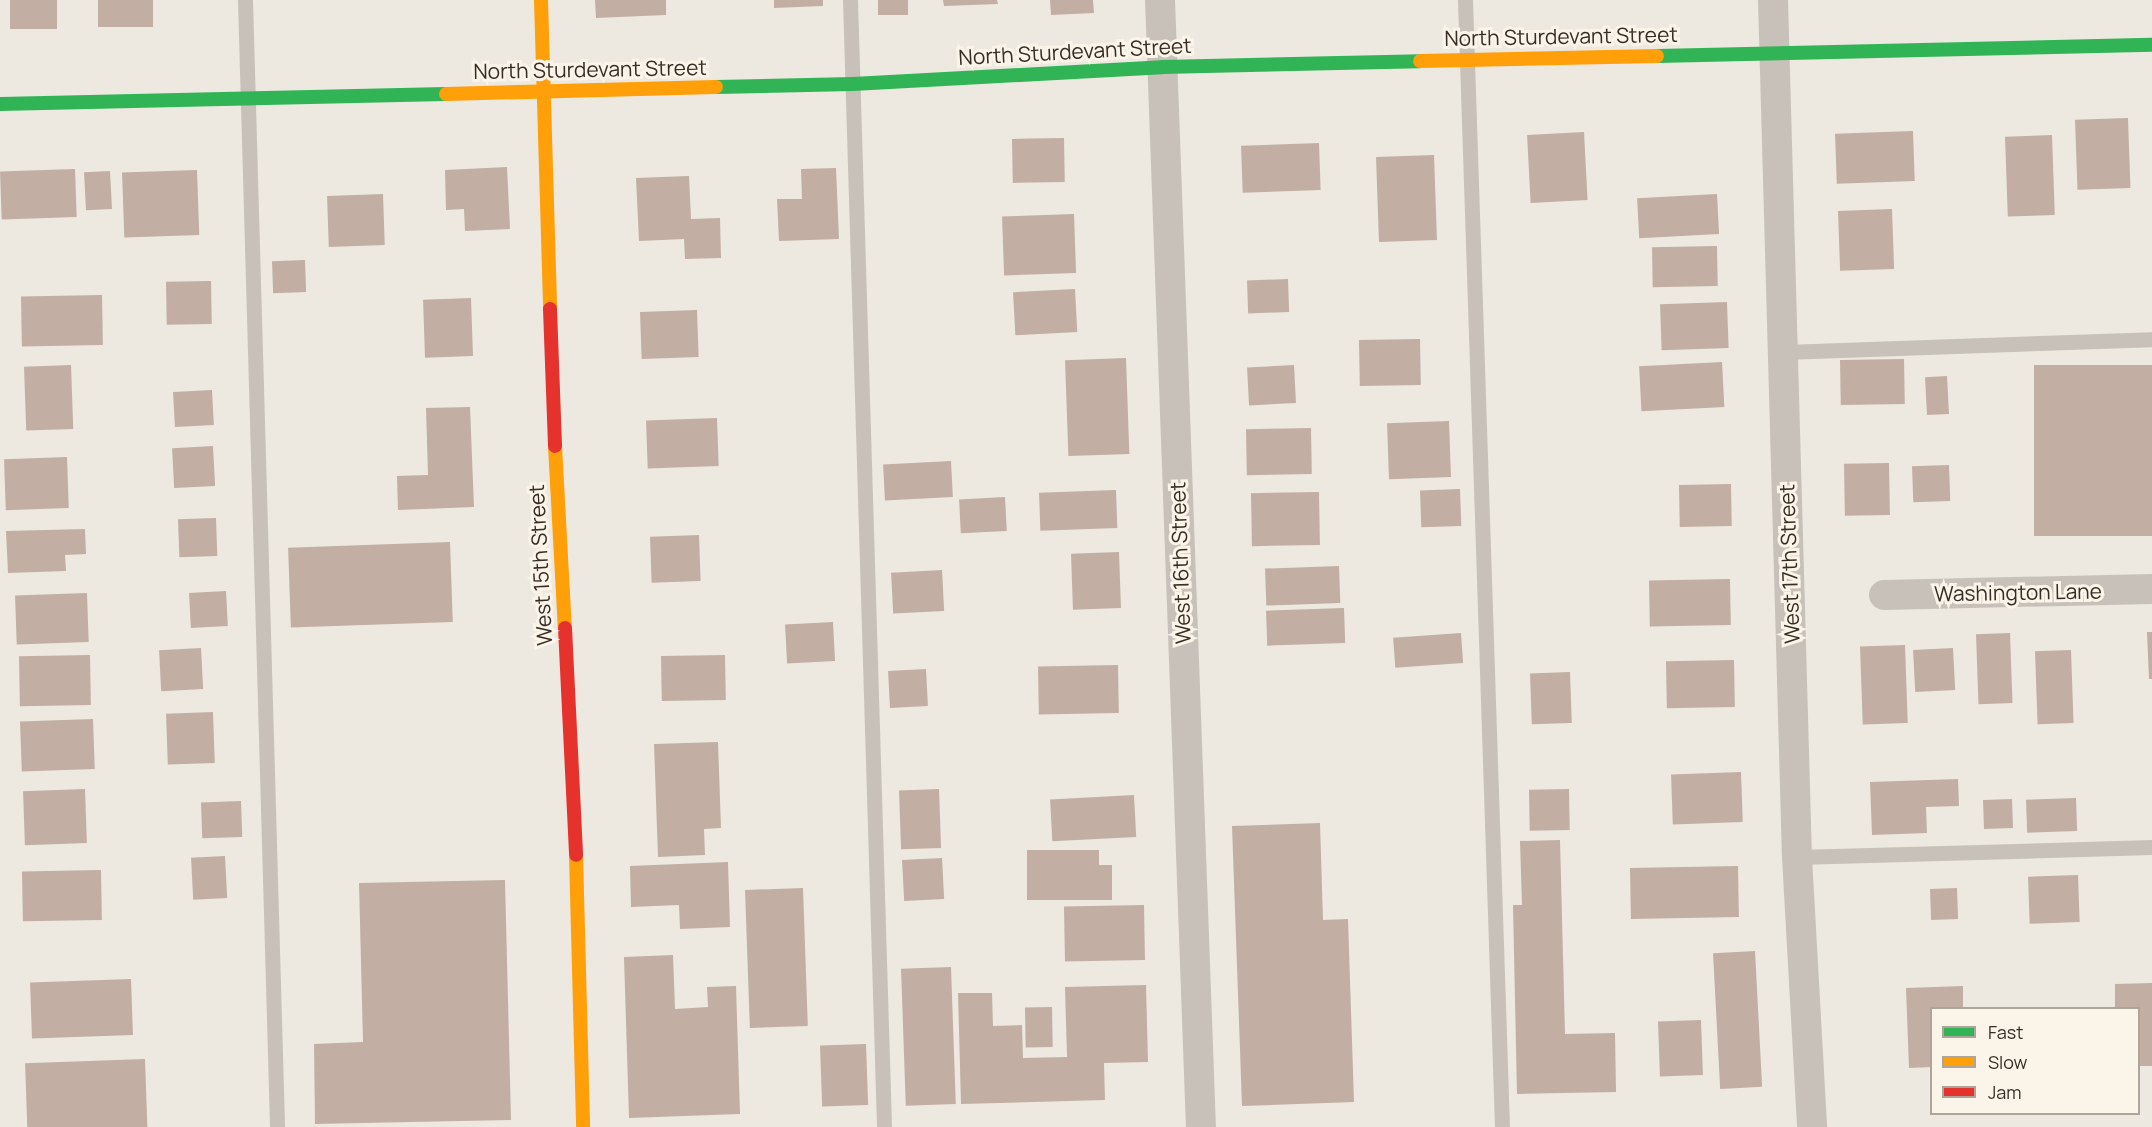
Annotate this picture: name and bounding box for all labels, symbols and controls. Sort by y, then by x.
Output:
street label: North Sturdevant Street [1444,21,1678,51]
street label: North Sturdevant Street [958,32,1192,70]
street label: North Sturdevant Street [473,54,707,84]
street label: West 16th Street [1165,481,1195,645]
street label: West 15th Street [523,484,557,646]
street label: West 17th Street [1774,484,1804,644]
street label: Washington Lane [1934,578,2102,606]
legend [1930,1007,2140,1115]
text: Fast [1988,1020,2023,1044]
text: Slow [1988,1050,2027,1074]
text: Jam [1988,1080,2022,1104]

